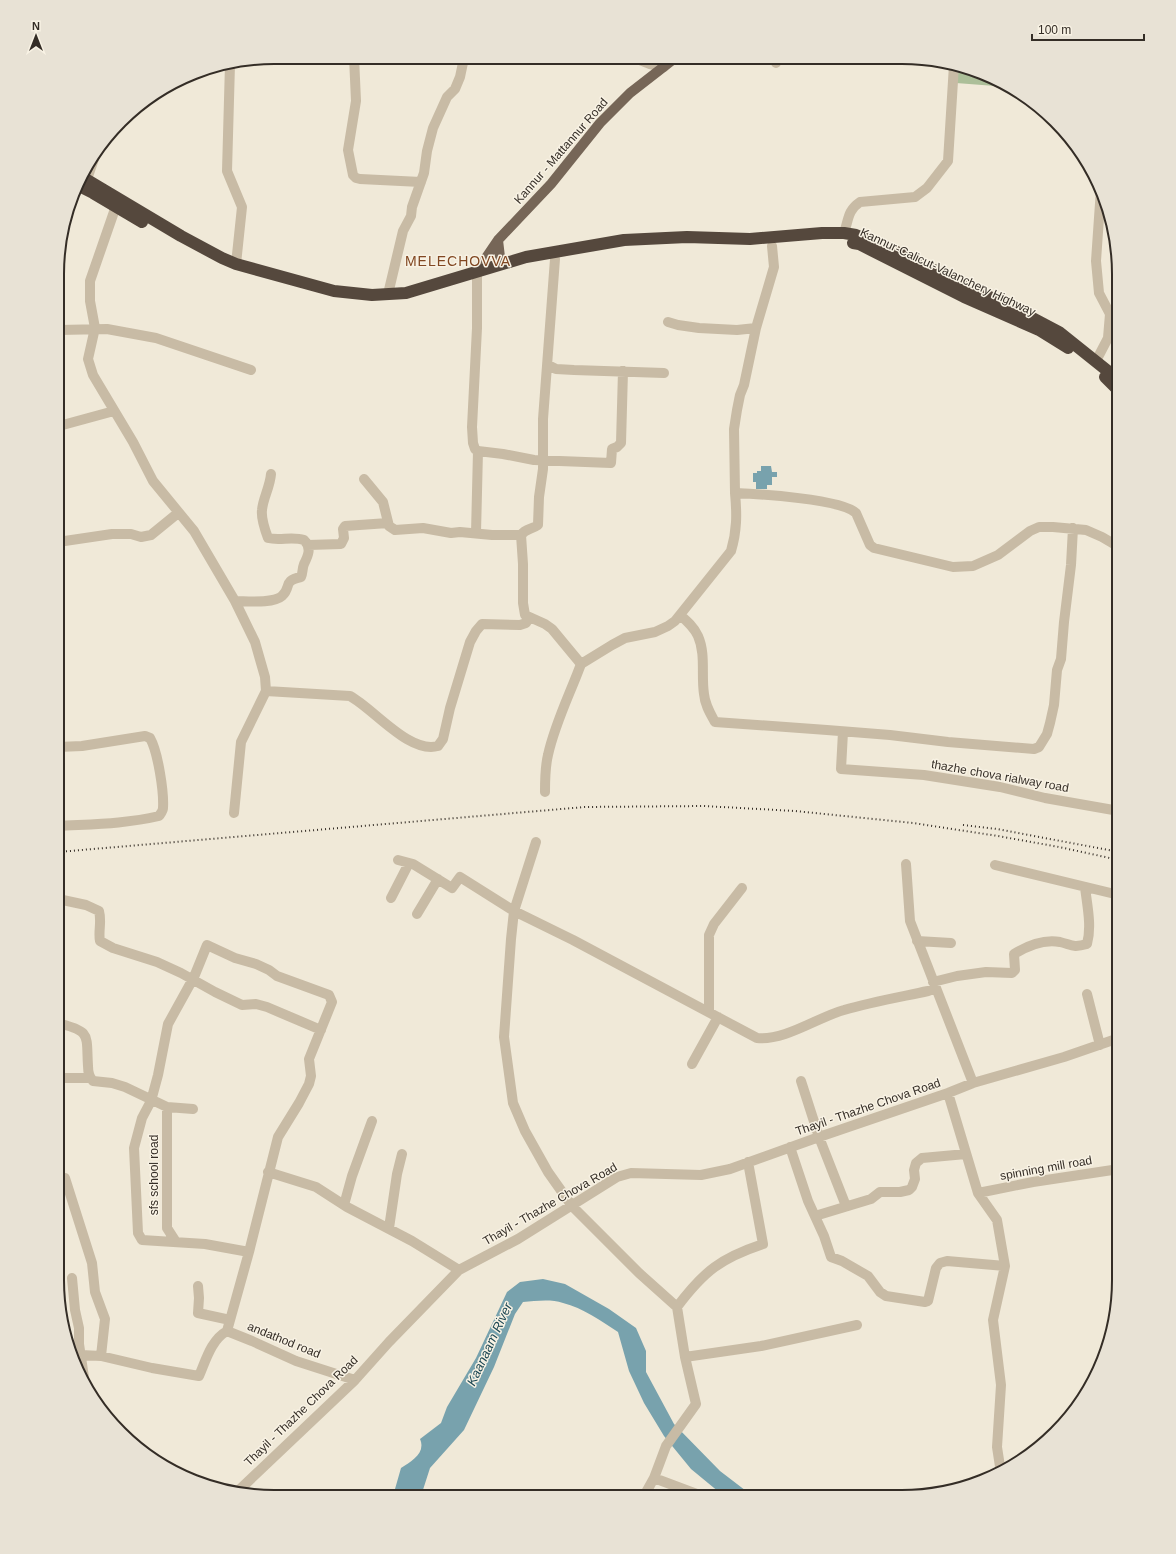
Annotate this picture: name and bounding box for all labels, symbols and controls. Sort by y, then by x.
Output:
north arrow [16,16,56,56]
scale bar [1032,16,1144,42]
text: N [32,20,40,32]
text: 100 m [1038,23,1071,37]
street label: Kannur - Mattannur Road [511,95,611,207]
street label: Kannur-Calicut-Valanchery Highway [858,225,1038,319]
district label: MELECHOVVA [405,253,511,269]
street label: thazhe chova rialway road [930,757,1070,795]
street label: Thayil - Thazhe Chova Road [794,1076,942,1138]
street label: sfs school road [147,1135,161,1215]
street label: spinning mill road [999,1153,1093,1183]
street label: Thayil - Thazhe Chova Road [480,1160,620,1248]
water label: Kaanaam River [464,1300,515,1388]
street label: andathod road [245,1319,323,1361]
street label: Thayil - Thazhe Chova Road [241,1353,361,1469]

